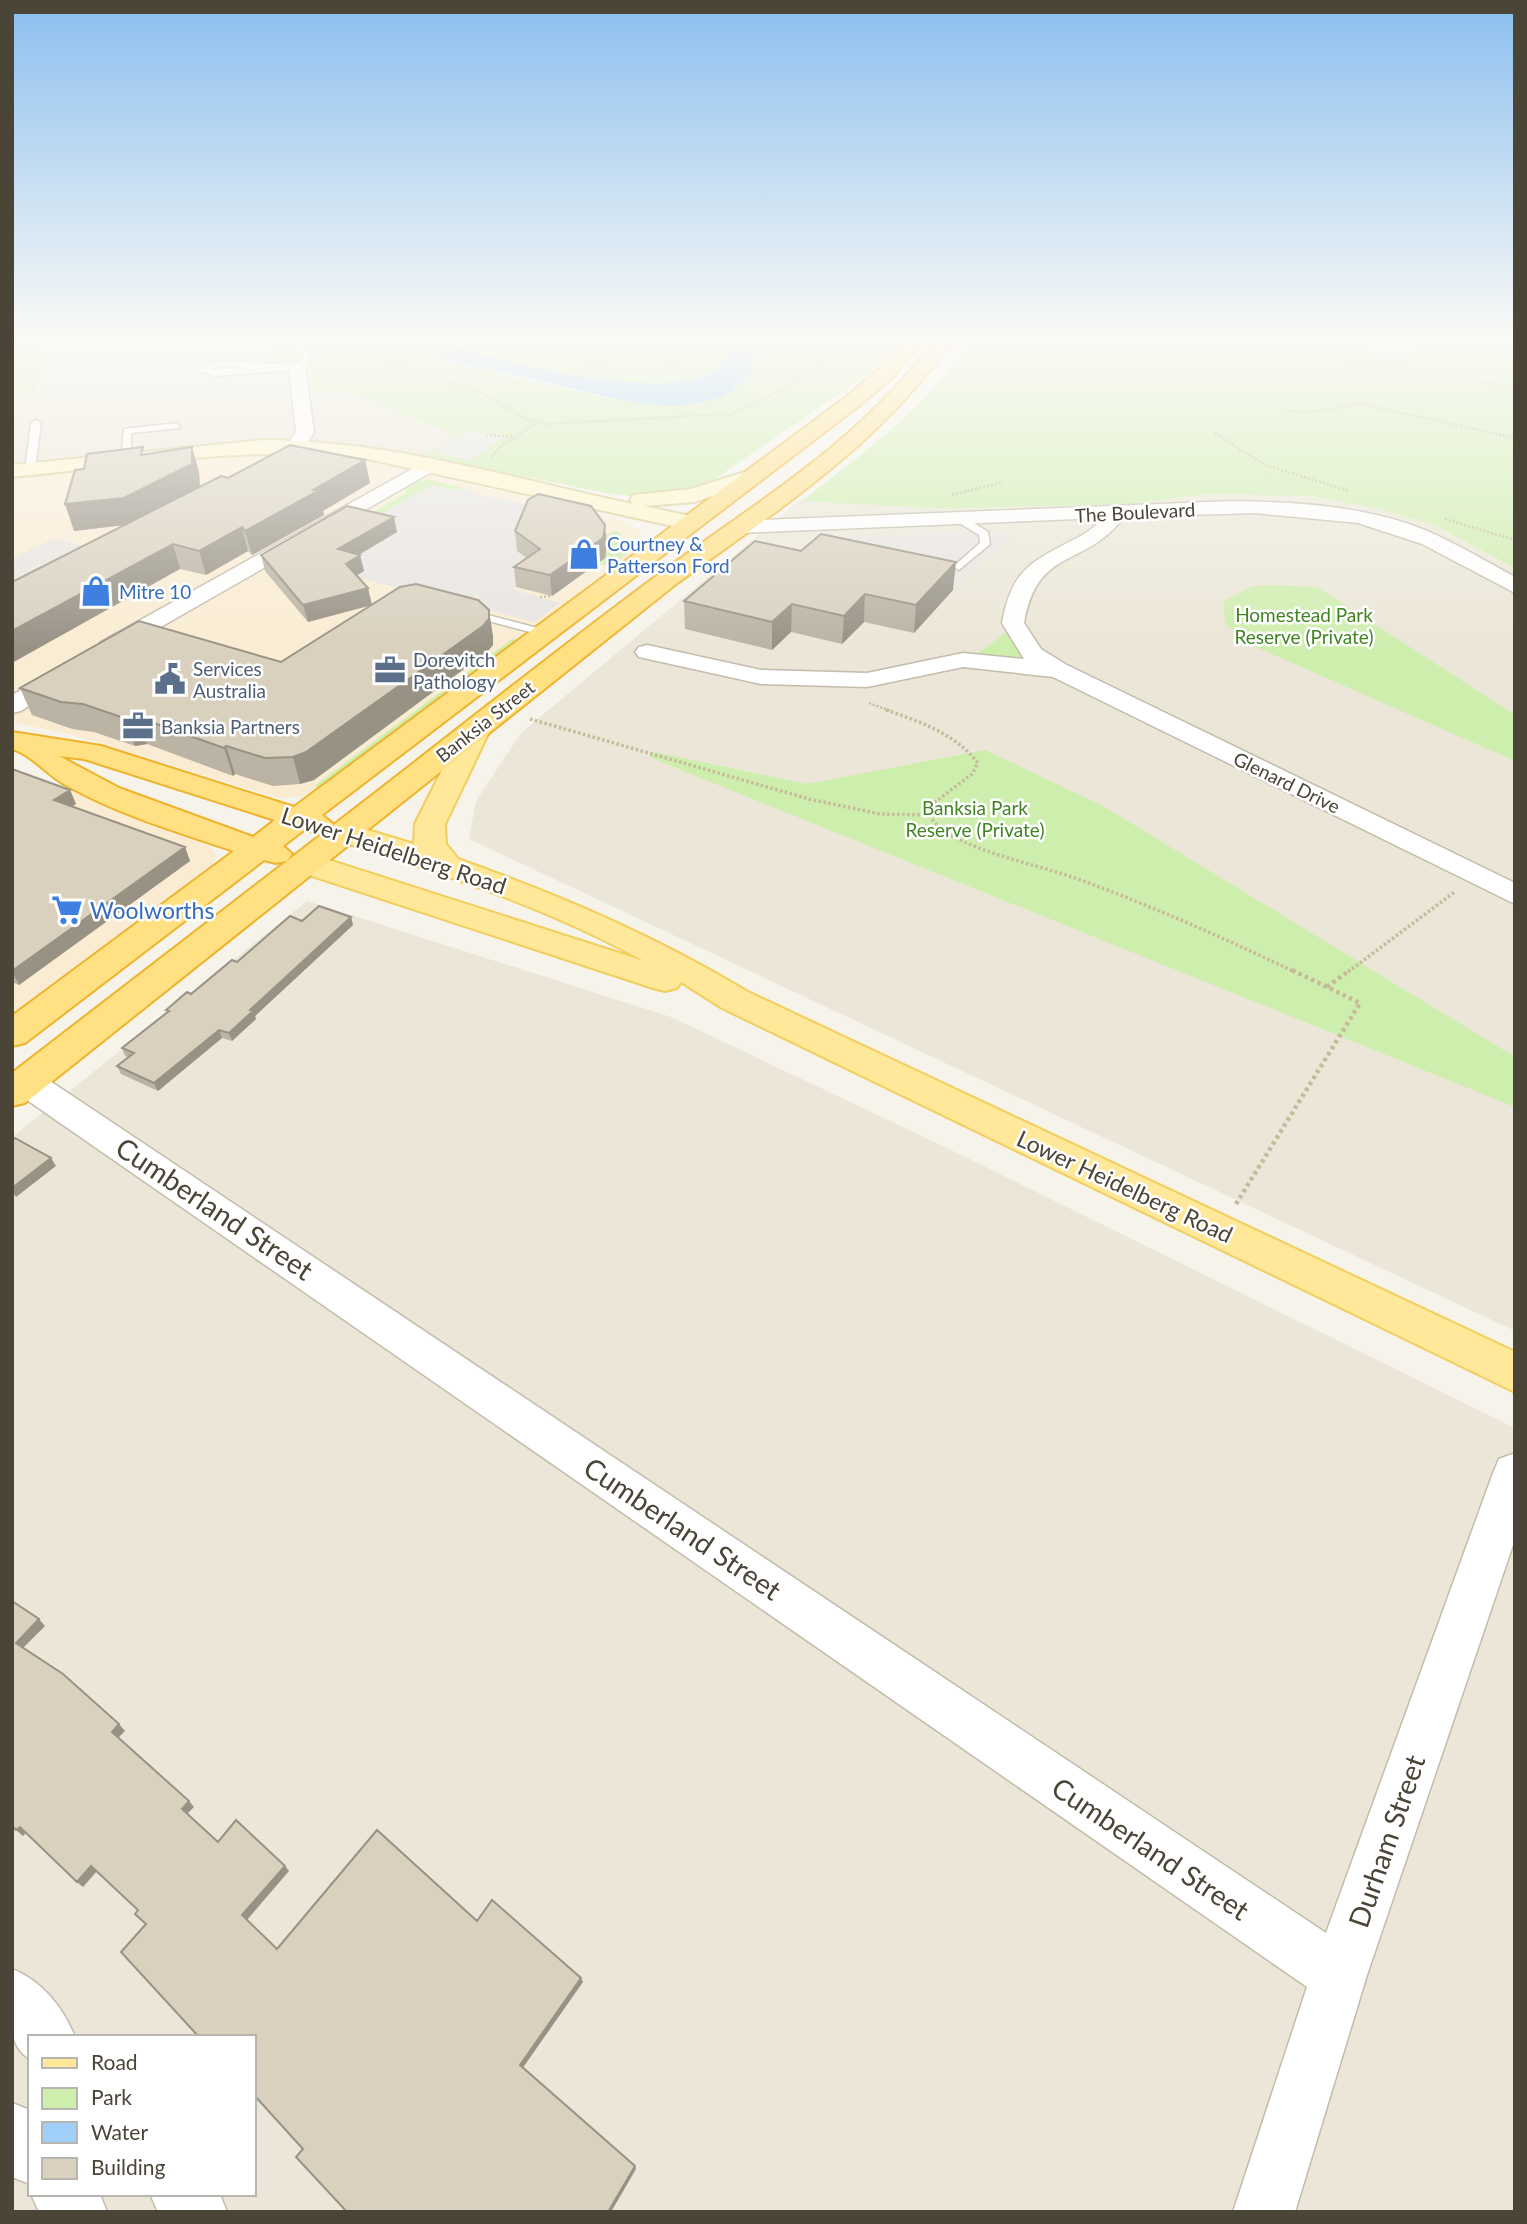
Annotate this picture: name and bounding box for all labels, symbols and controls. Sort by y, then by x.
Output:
street label: The Boulevard [1074,497,1196,527]
place label: Courtney & Patterson Ford [607,532,730,577]
shop icon: Courtney & Patterson Ford [567,537,601,571]
shop icon: Mitre 10 [79,574,113,608]
place label: Mitre 10 [119,580,191,603]
park label: Homestead Park Reserve (Private) [1234,603,1374,648]
place label: Dorevitch Pathology [413,648,497,693]
office icon: Dorevitch Pathology [373,653,407,687]
place label: Services Australia [193,657,266,702]
public building icon: Services Australia [153,662,187,696]
street label: Banksia Street [431,675,539,767]
office icon: Banksia Partners [121,709,155,743]
place label: Banksia Partners [161,715,300,738]
street label: Glenard Drive [1230,746,1344,818]
park label: Banksia Park Reserve (Private) [905,796,1045,841]
street label: Lower Heidelberg Road [278,800,510,900]
supermarket icon: Woolworths [50,893,84,927]
place label: Woolworths [90,896,214,924]
street label: Lower Heidelberg Road [1013,1124,1237,1248]
street label: Cumberland Street [110,1129,320,1287]
street label: Cumberland Street [578,1449,788,1607]
street label: Durham Street [1341,1750,1431,1932]
street label: Cumberland Street [1046,1769,1256,1927]
legend [28,2035,256,2196]
text: Road [91,2049,138,2074]
text: Park [91,2084,132,2109]
text: Water [91,2119,148,2144]
text: Building [91,2154,166,2179]

